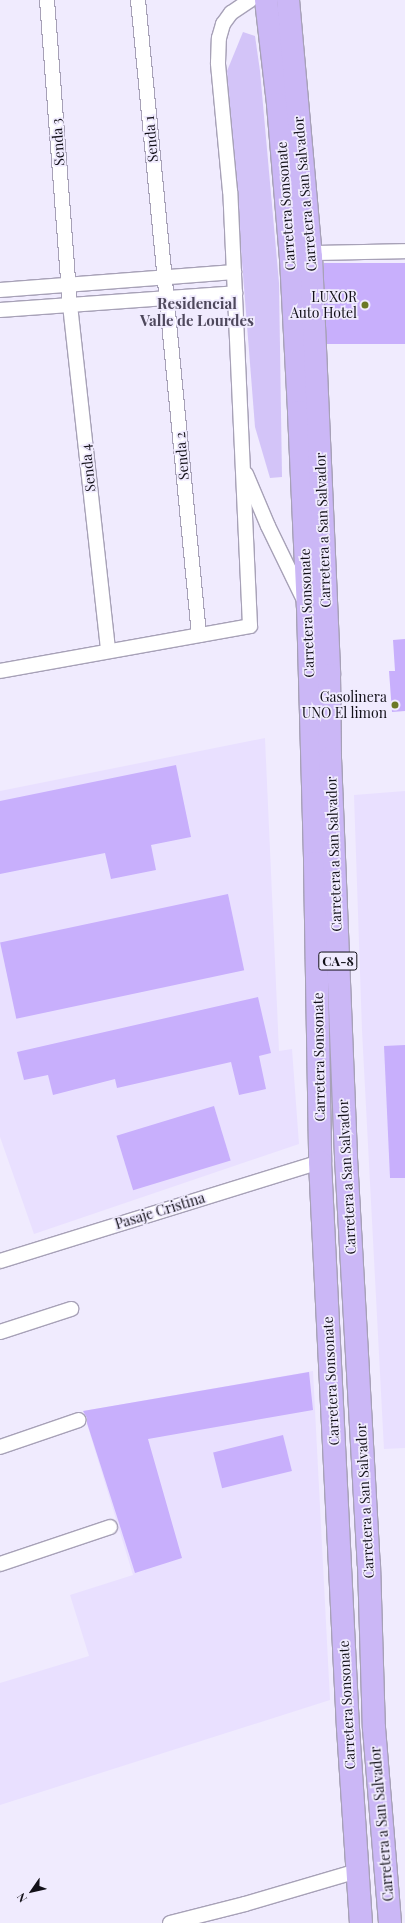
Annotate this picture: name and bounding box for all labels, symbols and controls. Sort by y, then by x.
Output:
street label: Senda 1 [141,115,161,163]
street label: Carretera a San Salvador [290,116,320,272]
street label: Senda 3 [48,118,68,166]
street label: Carretera Sonsonate [273,141,299,271]
place label: LUXOR Auto Hotel [290,289,357,322]
district label: Residencial Valle de Lourdes [140,294,254,329]
marker: LUXOR Auto Hotel [360,300,370,310]
street label: Senda 2 [172,431,192,481]
street label: Senda 4 [77,443,99,493]
street label: Carretera a San Salvador [312,452,334,608]
street label: Carretera Sonsonate [296,548,318,678]
place label: Gasolinera UNO El limon [301,689,387,722]
marker: Gasolinera UNO El limon [390,700,400,710]
street label: Carretera a San Salvador [323,776,345,932]
road number: CA-8 [318,950,358,972]
street label: Carretera Sonsonate [309,992,329,1122]
street label: Carretera a San Salvador [335,1099,359,1255]
street label: Pasaje Cristina [113,1189,207,1233]
street label: Carretera Sonsonate [319,1316,343,1446]
street label: Carretera a San Salvador [353,1423,377,1579]
street label: Carretera Sonsonate [335,1640,359,1770]
street label: Carretera a San Salvador [367,1746,397,1902]
north arrow [12,1871,52,1911]
text: N [13,1891,30,1905]

